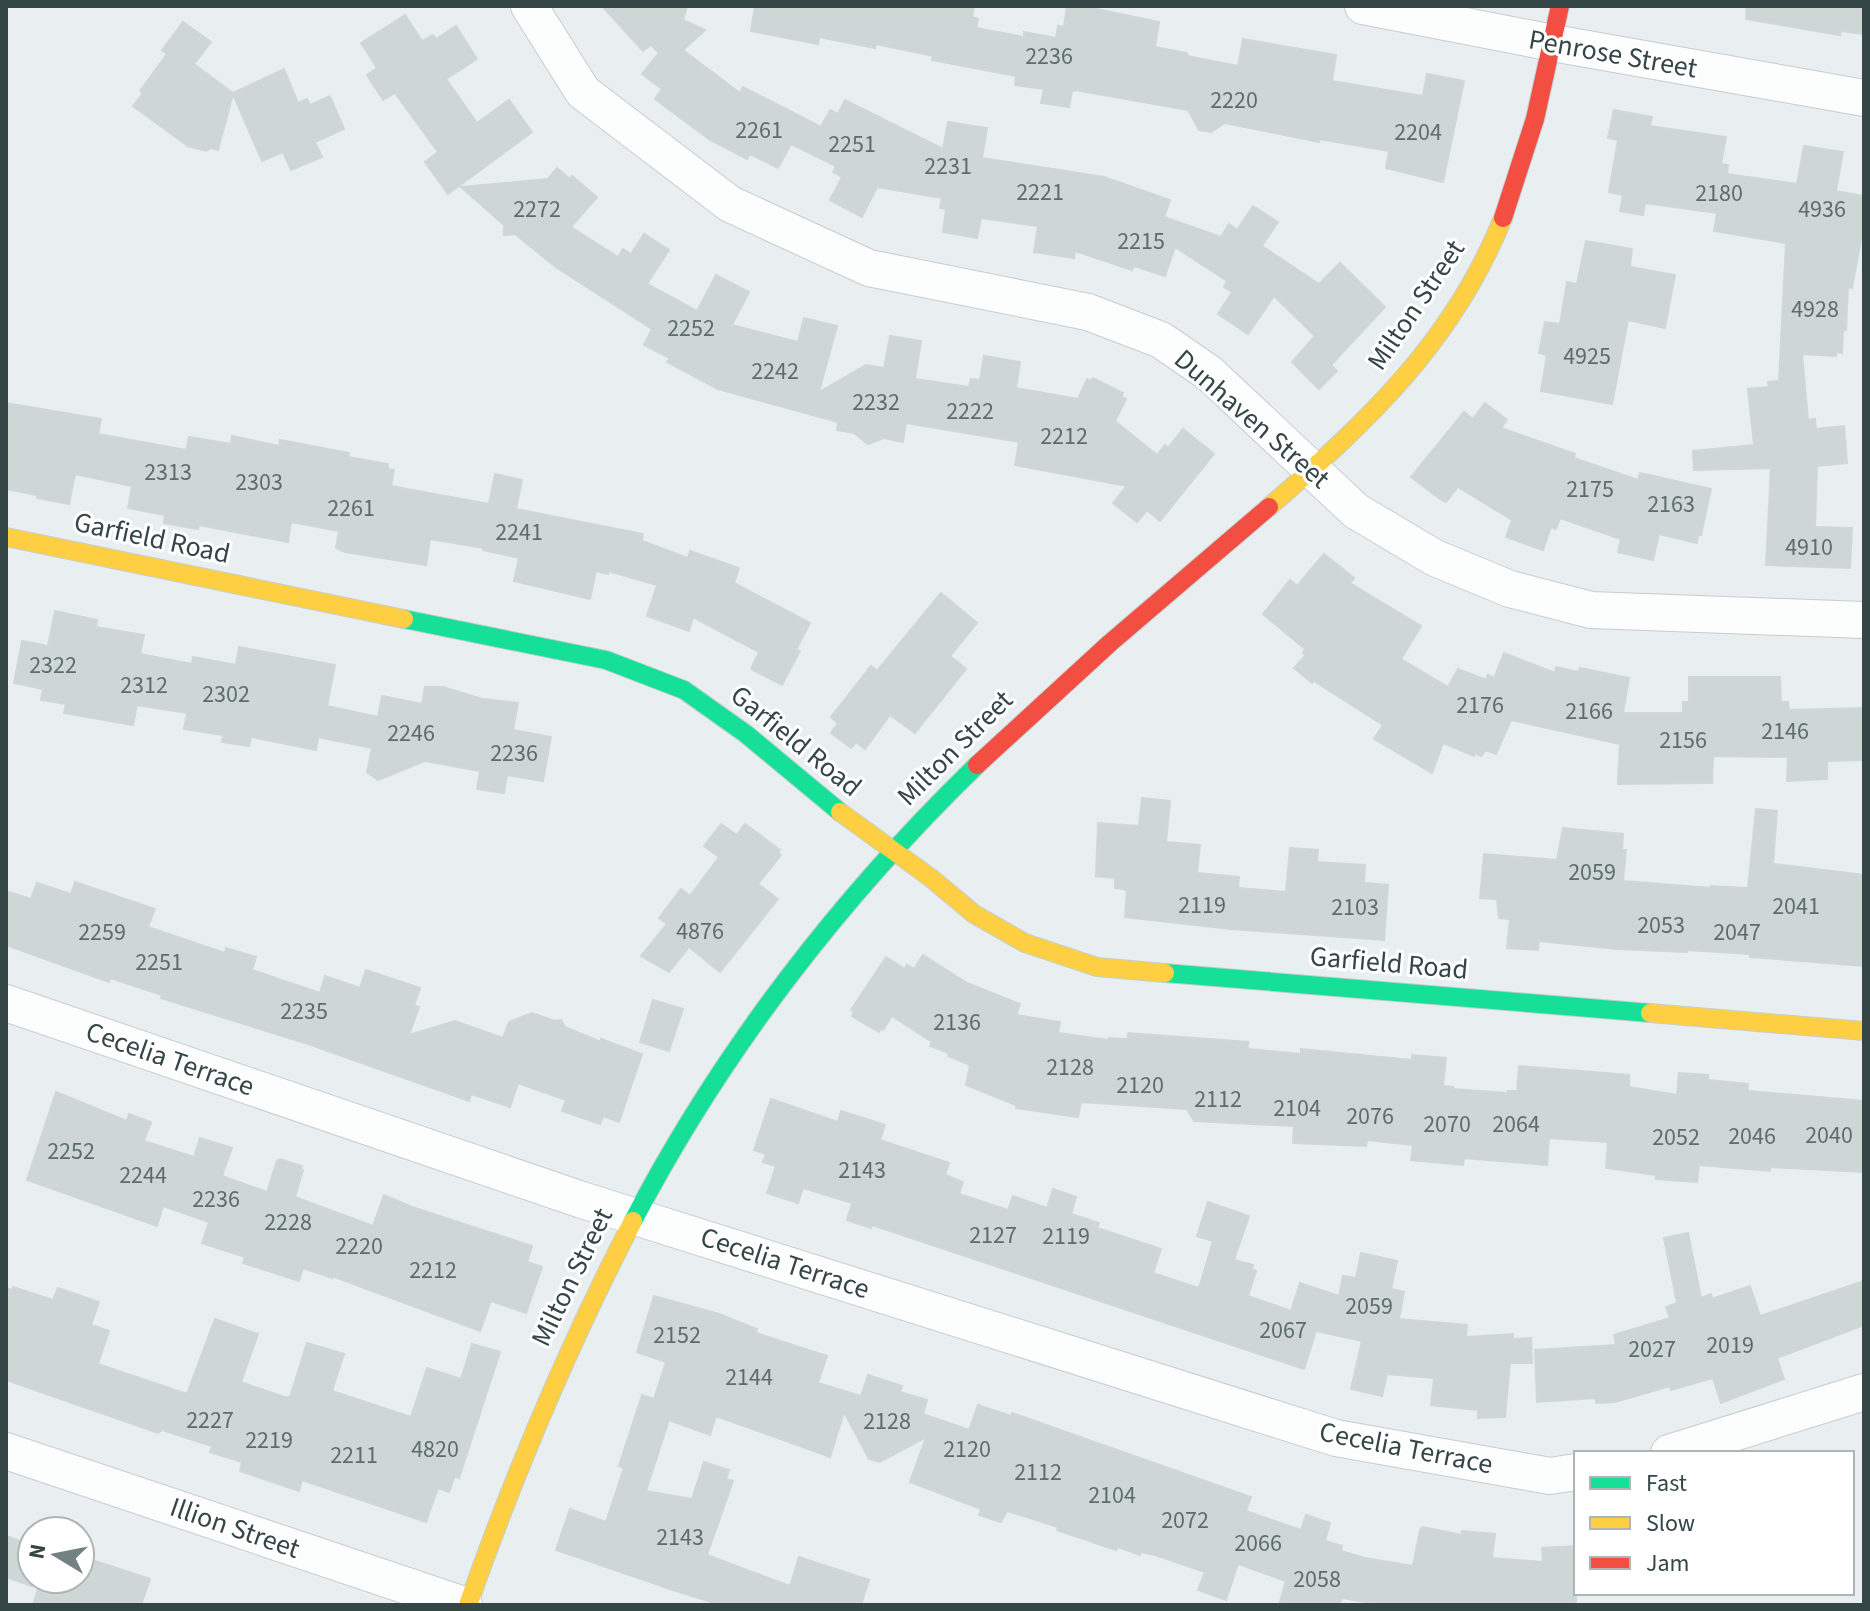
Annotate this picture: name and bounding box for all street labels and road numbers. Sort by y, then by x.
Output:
street label: Penrose Street [1526,20,1701,89]
street label: Milton Street [1358,231,1475,378]
street label: Dunhaven Street [1165,340,1339,498]
street label: Garfield Road [70,502,234,574]
street label: Garfield Road [722,676,870,806]
street label: Milton Street [888,681,1022,815]
street label: Garfield Road [1308,936,1470,990]
street label: Cecelia Terrace [80,1011,260,1107]
street label: Milton Street [521,1200,623,1353]
street label: Cecelia Terrace [695,1217,875,1309]
street label: Cecelia Terrace [1316,1412,1496,1484]
street label: Illion Street [165,1487,306,1569]

